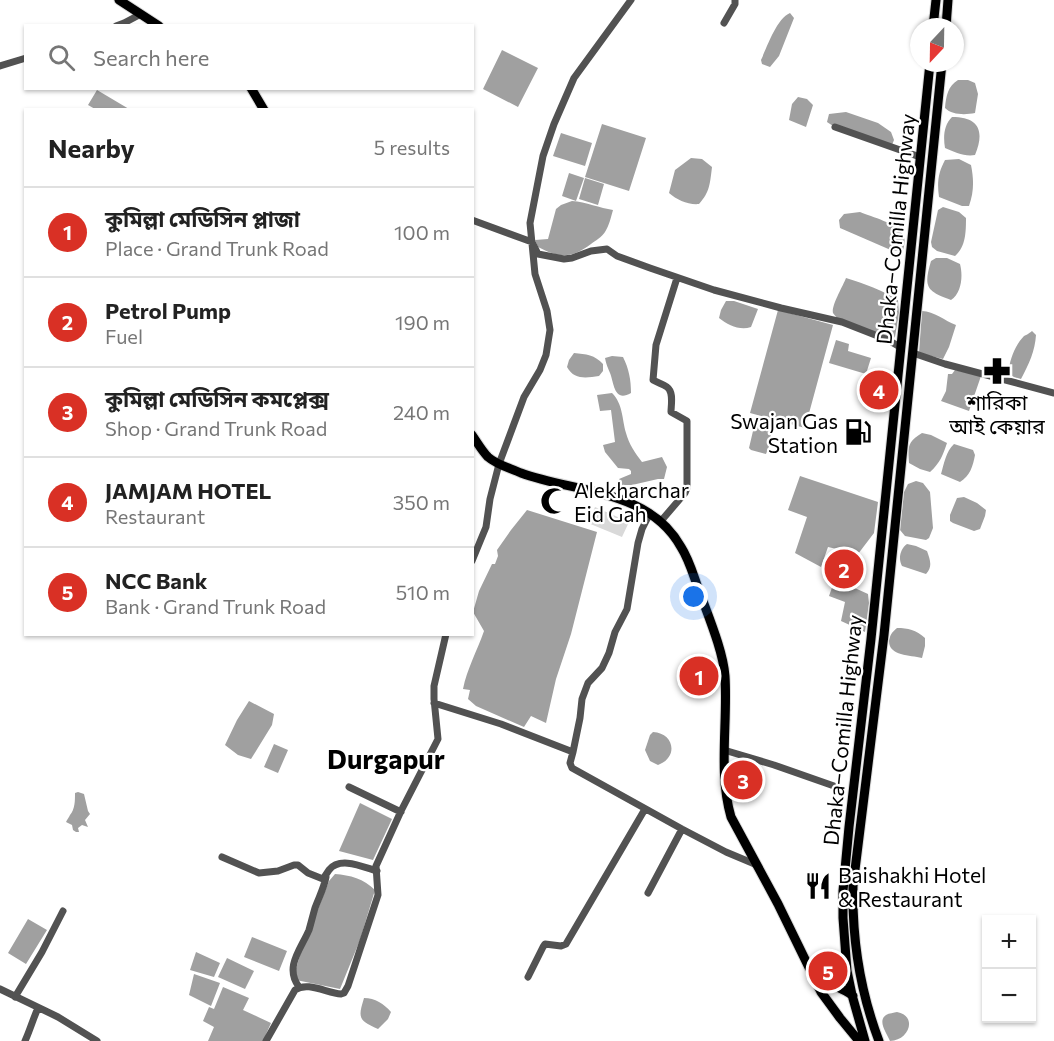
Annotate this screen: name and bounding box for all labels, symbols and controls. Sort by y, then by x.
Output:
north arrow [910,18,964,72]
search box [24,24,474,90]
icon: search [45,41,78,74]
text: Search here [93,44,209,71]
street label: Dhaka–Comilla Highway [870,112,920,346]
text: Nearby [48,132,135,163]
text: 5 results [374,135,450,159]
text: কুমিল্লা মেডিসিন প্লাজা [105,205,300,232]
text: 1 [63,220,72,244]
text: 100 m [394,220,450,244]
text: Place · Grand Trunk Road [105,236,329,260]
text: Petrol Pump [105,297,231,324]
text: 2 [62,310,73,334]
text: 190 m [395,310,450,334]
text: Fuel [105,324,143,348]
pharmacy icon: শারিকা আই কেয়ার [982,356,1012,386]
pin: 4 [860,368,898,412]
text: কুমিল্লা মেডিসিন কমপ্লেক্স [105,385,329,412]
place label: শারিকা আই কেয়ার [948,389,1045,438]
text: 3 [62,400,73,424]
text: 240 m [393,400,450,424]
place label: Swajan Gas Station [730,408,838,457]
text: Shop · Grand Trunk Road [105,416,327,440]
fuel station icon: Swajan Gas Station [843,417,873,447]
text: JAMJAM HOTEL [105,477,271,504]
place label: Alekharchar Eid Gah [574,477,689,526]
mosque icon: Alekharchar Eid Gah [539,486,569,516]
text: 4 [61,490,74,514]
text: 350 m [393,490,450,514]
text: Restaurant [105,504,205,528]
pin: 2 [824,546,864,592]
text: NCC Bank [105,567,207,594]
text: 5 [62,580,73,604]
text: 510 m [396,580,450,604]
your location [679,582,708,611]
text: Bank · Grand Trunk Road [105,594,326,618]
street label: Dhaka–Comilla Highway [817,613,867,847]
pin: 1 [680,654,718,698]
district label: Durgapur [327,742,445,775]
pin: 3 [724,758,762,802]
place label: Baishakhi Hotel & Restaurant [838,862,986,911]
restaurant icon: Baishakhi Hotel & Restaurant [803,871,833,901]
map controls [982,915,1036,1023]
button: + [982,915,1036,969]
pin: 5 [808,948,848,994]
button: − [982,969,1036,1023]

